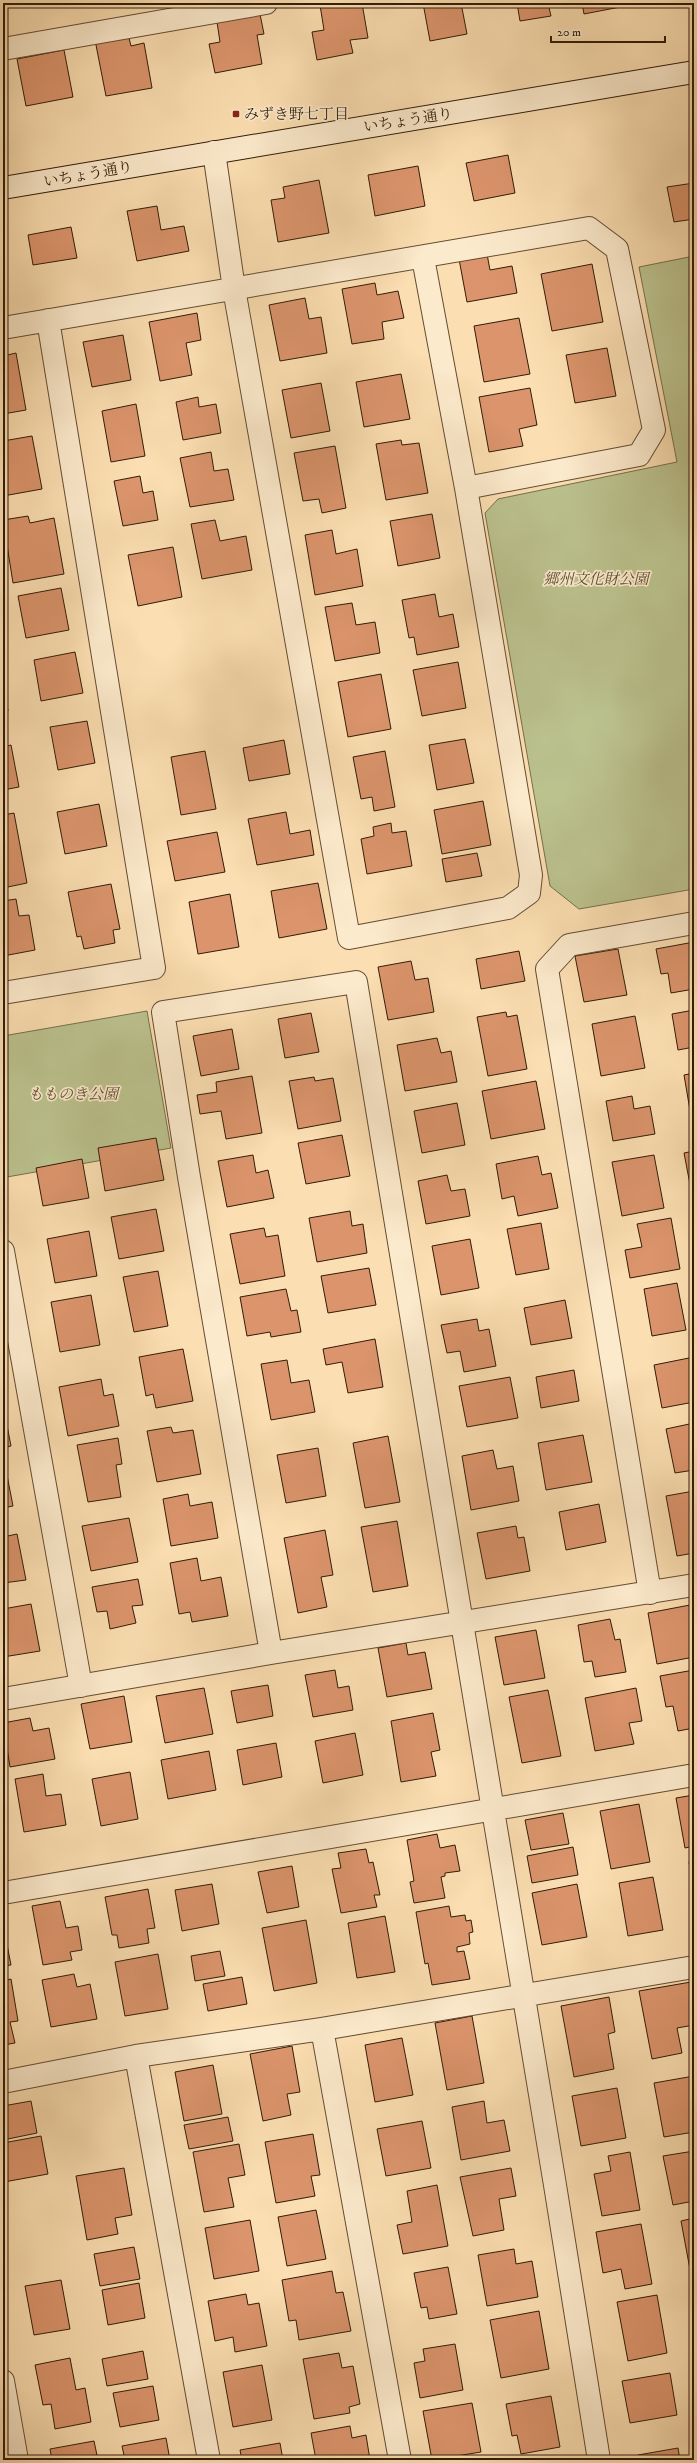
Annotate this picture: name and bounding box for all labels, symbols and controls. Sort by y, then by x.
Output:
scale bar [551,18,665,44]
text: 20 m [557,25,581,40]
street label: いちょう通り [362,104,454,137]
place label: みずき野七丁目 [244,105,349,124]
marker: みずき野七丁目 [231,109,241,119]
street label: いちょう通り [42,157,134,192]
park label: 郷州文化財公園 [543,570,651,589]
park label: もものき公園 [28,1085,121,1104]

